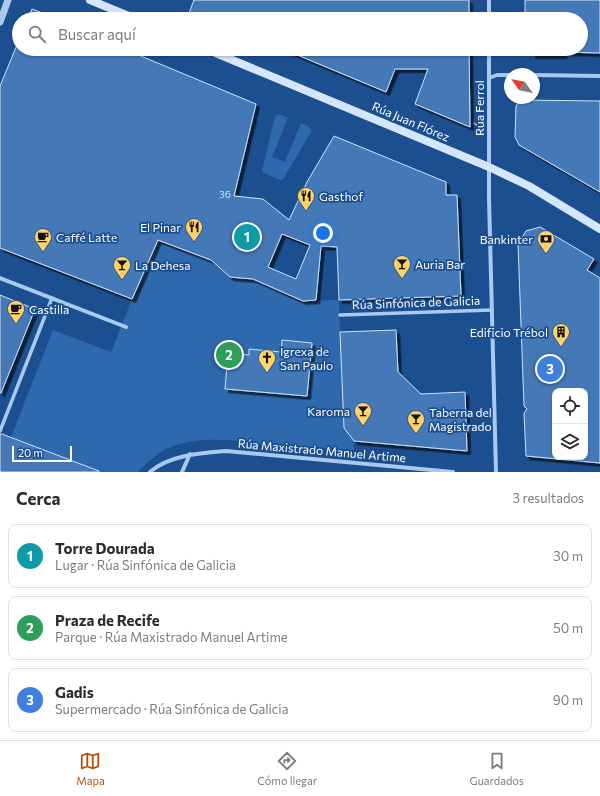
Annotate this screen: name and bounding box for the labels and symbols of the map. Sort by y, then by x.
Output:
north arrow [504,68,540,104]
street label: Rúa Ferrol [472,80,486,136]
street label: Rúa Juan Flórez [370,98,452,145]
restaurant icon: Gasthof [296,186,316,211]
house number: 36 [219,188,231,200]
place label: Gasthof [319,189,363,203]
restaurant icon: El Pinar [184,217,204,242]
place label: El Pinar [140,220,181,234]
pin: 1 [234,222,260,252]
your location [313,223,333,243]
cafe icon: Caffé Latte [33,227,53,252]
bank icon: Bankinter [536,229,556,254]
place label: Caffé Latte [56,230,117,244]
place label: Bankinter [480,232,533,246]
bar icon: Auria Bar [392,254,412,279]
bar icon: La Dehesa [112,255,132,280]
place label: Auria Bar [415,257,465,271]
place label: La Dehesa [135,258,191,272]
street label: Rúa Sinfónica de Galicia [352,293,480,311]
cafe icon: Castilla [6,299,26,324]
place label: Castilla [29,302,69,316]
building icon: Edificio Trébol [551,322,571,347]
place label: Edificio Trébol [470,325,548,339]
pin: 2 [216,340,242,370]
place label: Igrexa de San Paulo [280,344,333,372]
church icon: Igrexa de San Paulo [257,348,277,373]
pin: 3 [537,354,563,384]
bar icon: Karoma [353,401,373,426]
place label: Karoma [307,404,350,418]
place label: Taberna del Magistrado [429,405,492,433]
bar icon: Taberna del Magistrado [406,409,426,434]
street label: Rúa Maxistrado Manuel Artime [237,436,407,464]
scale bar [12,444,72,463]

